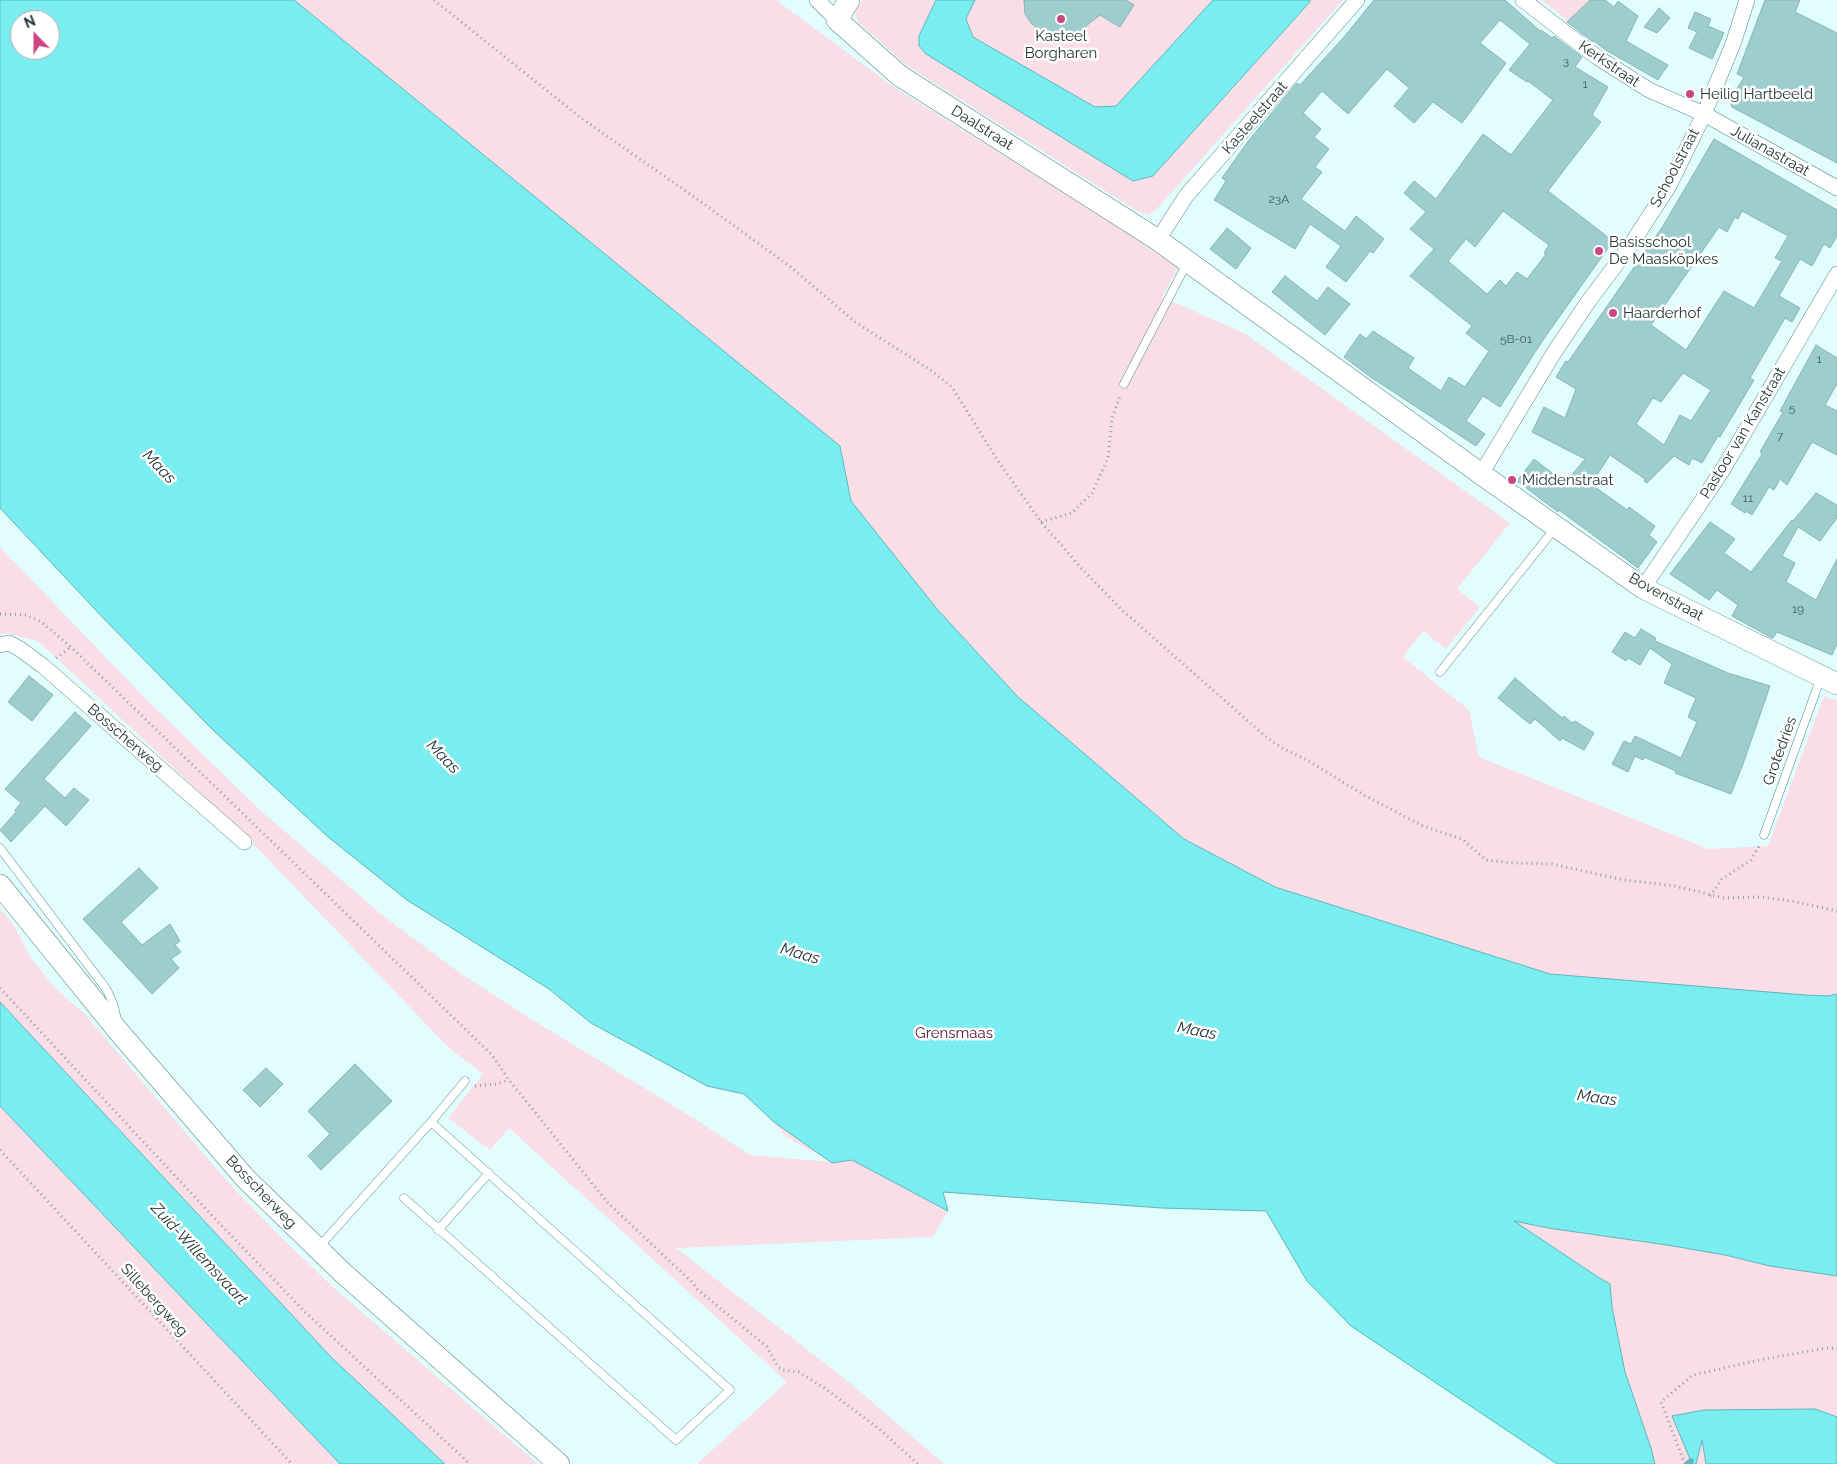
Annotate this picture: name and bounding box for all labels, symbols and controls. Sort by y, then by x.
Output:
north arrow [10,10,60,60]
text: N [22,13,38,31]
marker: Kasteel Borgharen [1055,13,1067,25]
place label: Kasteel Borgharen [1025,27,1097,62]
street label: Kerkstraat [1575,37,1643,91]
house number: 3 [1563,54,1569,68]
house number: 1 [1582,77,1588,91]
street label: Kasteelstraat [1219,78,1291,158]
place label: Heilig Hartbeeld [1700,85,1813,103]
marker: Heilig Hartbeeld [1684,88,1696,100]
street label: Daalstraat [948,102,1016,154]
street label: Julianastraat [1727,122,1813,180]
street label: Schoolstraat [1647,125,1703,211]
house number: 23A [1269,192,1289,206]
place label: Basisschool De Maasköpkes [1609,233,1718,268]
marker: Basisschool De Maasköpkes [1593,245,1605,257]
place label: Haarderhof [1623,304,1701,322]
marker: Haarderhof [1607,307,1619,319]
house number: 5B-01 [1500,332,1532,346]
house number: 1 [1816,352,1822,366]
street label: Pastoor van Kanstraat [1697,364,1789,502]
house number: 5 [1789,401,1795,415]
house number: 7 [1777,429,1783,443]
water label: Maas [138,446,180,488]
place label: Middenstraat [1522,471,1613,489]
marker: Middenstraat [1506,474,1518,486]
house number: 11 [1743,491,1753,505]
street label: Bovenstraat [1625,569,1707,625]
house number: 19 [1792,602,1804,616]
street label: Bosscherweg [83,700,167,776]
street label: Grotedries [1759,714,1801,788]
water label: Maas [422,736,464,778]
water label: Maas [778,939,822,969]
water label: Maas [1176,1018,1218,1044]
park label: Grensmaas [915,1024,993,1042]
water label: Maas [1576,1086,1618,1110]
street label: Bosscherweg [222,1152,300,1232]
water label: Zuid-Willemsvaart [147,1199,251,1309]
street label: Sillebergweg [117,1260,191,1340]

